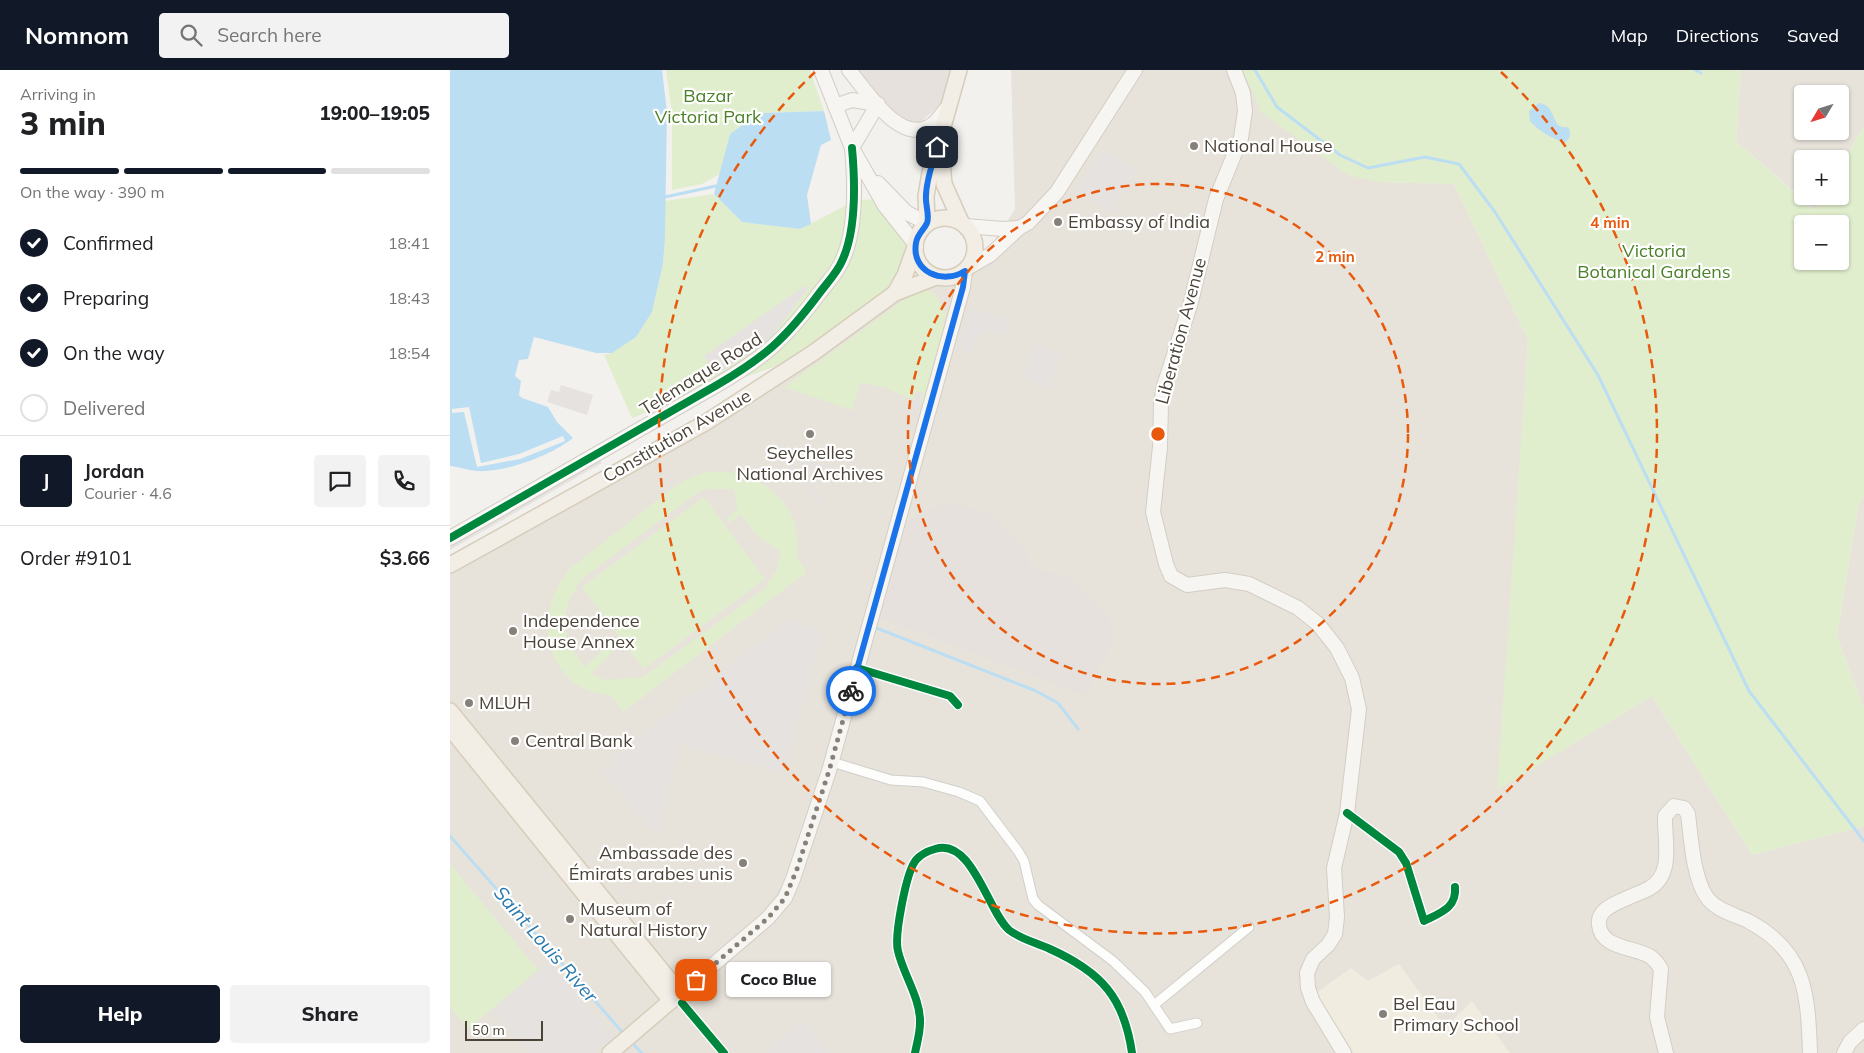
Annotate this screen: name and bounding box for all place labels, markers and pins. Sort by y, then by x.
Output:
pin [916,126,958,168]
place label: National House [1204,134,1333,157]
marker: National House [1188,140,1200,152]
place label: Embassy of India [1068,210,1210,233]
marker: Embassy of India [1052,216,1064,228]
centre of rings [1149,425,1167,443]
marker: Seychelles National Archives [804,428,816,440]
place label: Seychelles National Archives [737,441,884,485]
place label: Independence House Annex [523,609,640,653]
marker: Independence House Annex [507,625,519,637]
place label: MLUH [479,691,531,714]
marker: MLUH [463,697,475,709]
place label: Central Bank [525,729,633,752]
marker: Central Bank [509,735,521,747]
place label: Ambassade des Émirats arabes unis [569,841,733,885]
marker: Ambassade des Émirats arabes unis [737,857,749,869]
place label: Museum of Natural History [580,897,708,941]
marker: Museum of Natural History [564,913,576,925]
pin [675,959,717,1001]
callout: Coco Blue [726,962,831,998]
place label: Bel Eau Primary School [1393,992,1519,1036]
marker: Bel Eau Primary School [1377,1008,1389,1020]

